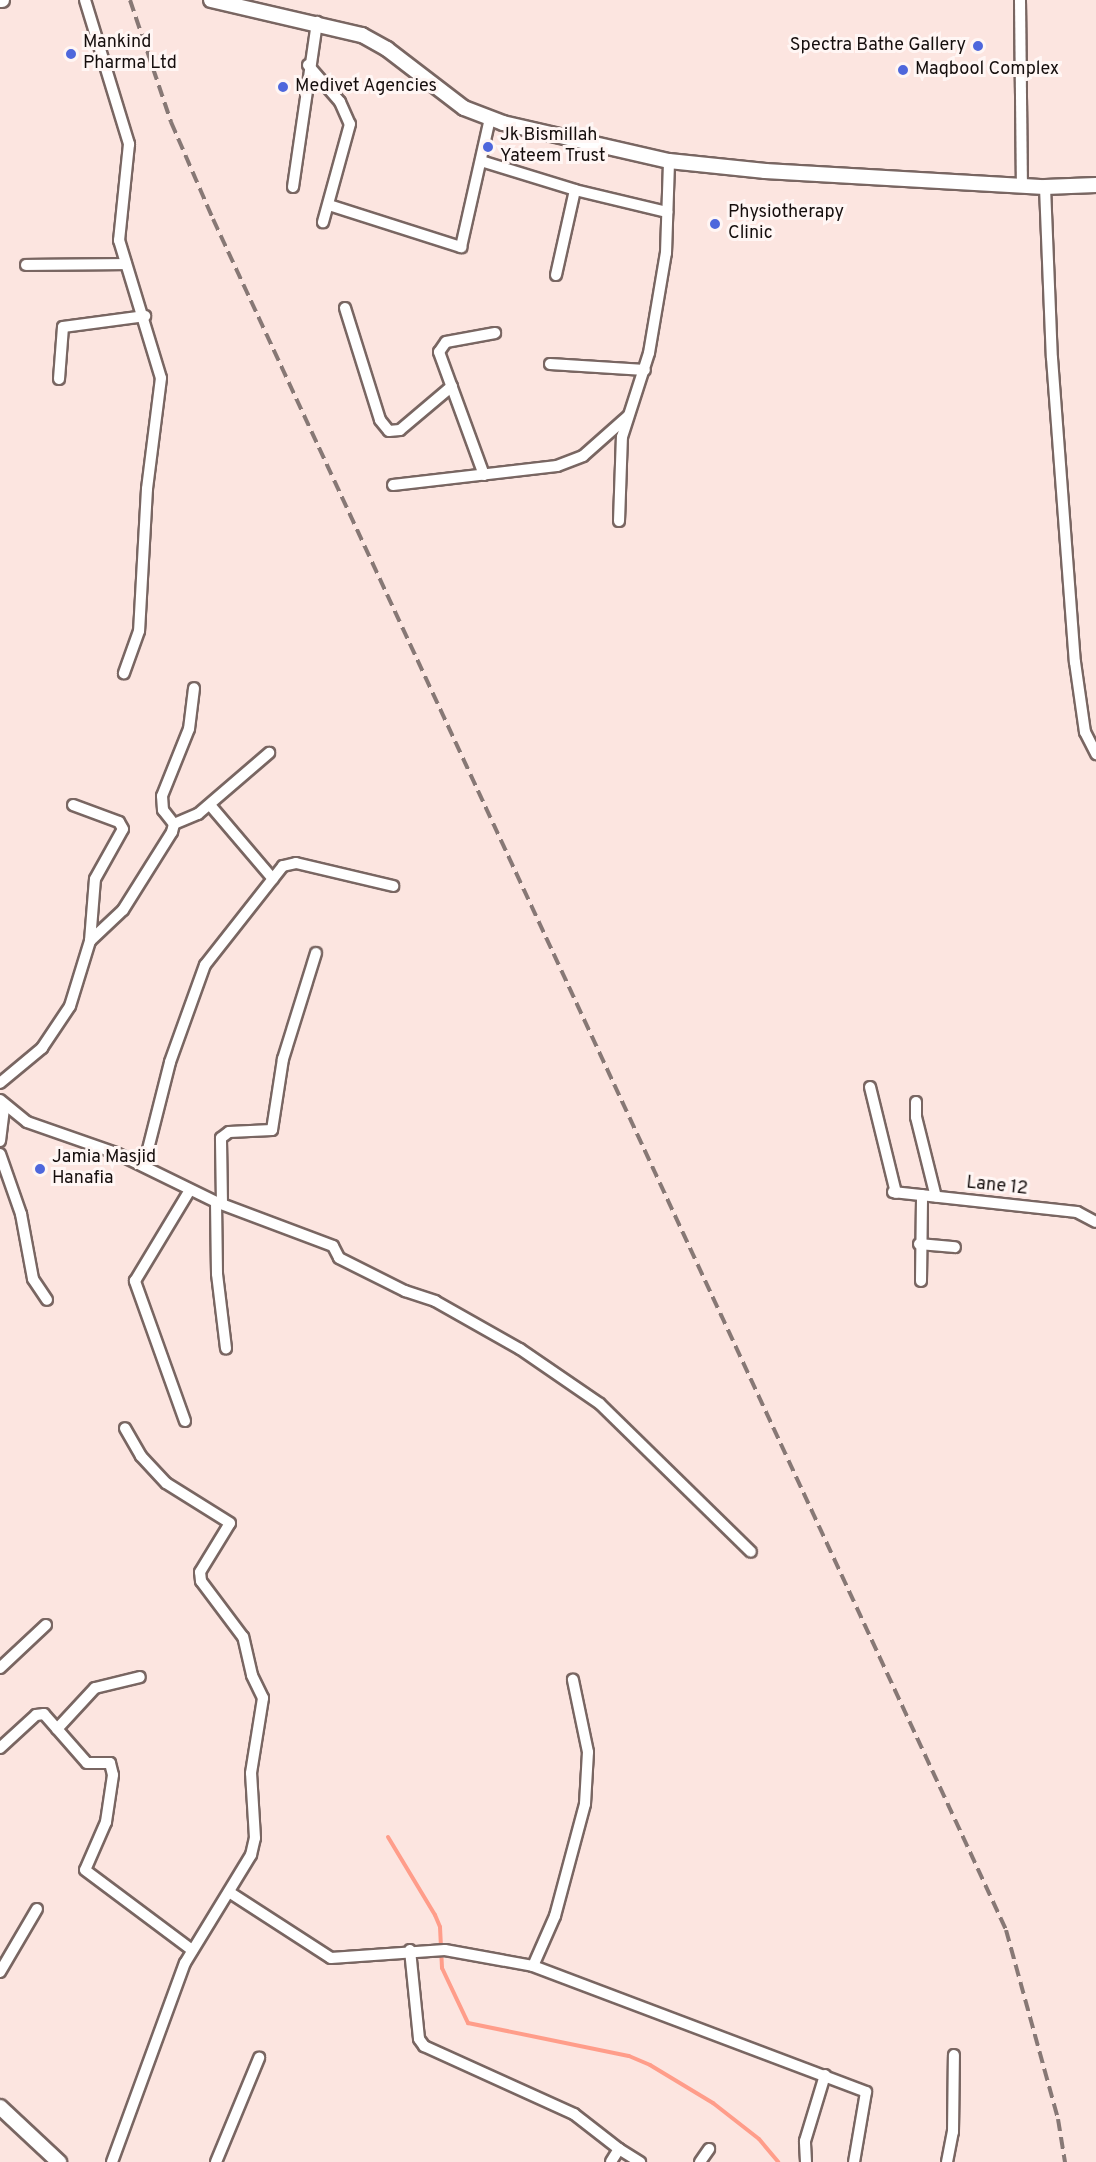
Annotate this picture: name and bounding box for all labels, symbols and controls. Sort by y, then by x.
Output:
place label: Mankind Pharma Ltd [83,33,177,76]
place label: Spectra Bathe Gallery [790,35,966,57]
marker: Spectra Bathe Gallery [971,39,985,53]
marker: Mankind Pharma Ltd [64,47,78,61]
place label: Maqbool Complex [915,59,1059,81]
marker: Maqbool Complex [896,63,910,77]
place label: Medivet Agencies [295,76,438,98]
marker: Medivet Agencies [276,80,290,94]
place label: Jk Bismillah Yateem Trust [500,126,606,168]
marker: Jk Bismillah Yateem Trust [481,140,495,154]
place label: Physiotherapy Clinic [728,203,844,246]
marker: Physiotherapy Clinic [706,215,724,233]
place label: Jamia Masjid Hanafia [52,1148,156,1190]
marker: Jamia Masjid Hanafia [33,1162,47,1176]
street label: Lane 12 [965,1173,1029,1201]

